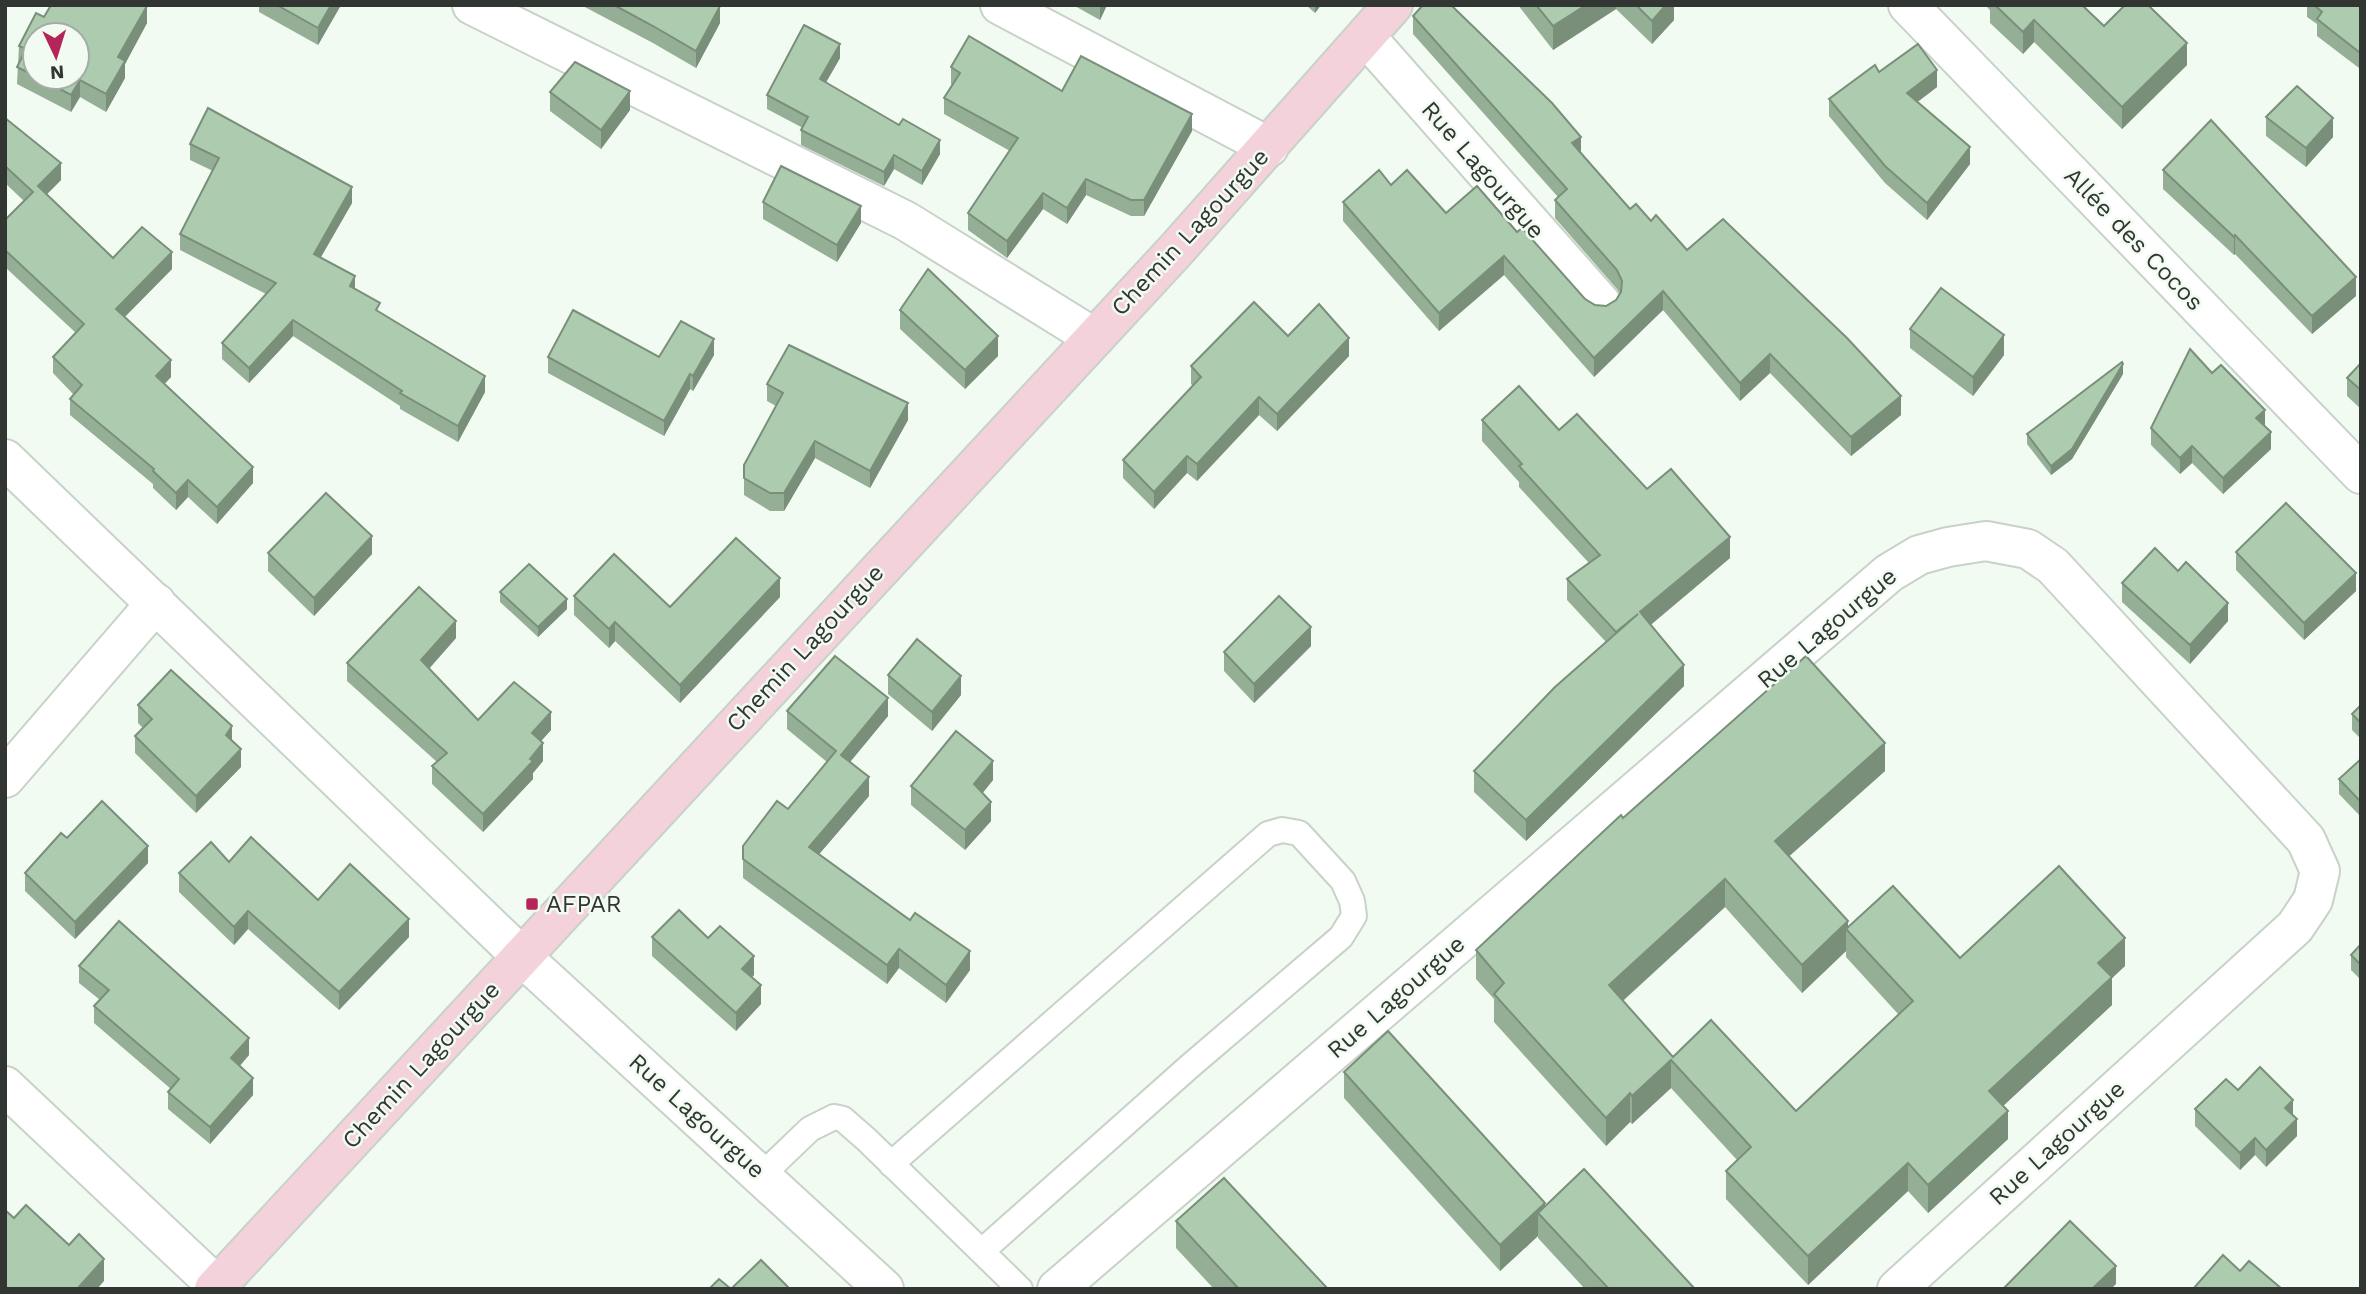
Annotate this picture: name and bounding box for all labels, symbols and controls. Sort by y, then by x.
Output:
north arrow [21,21,91,91]
text: N [49,60,65,84]
street label: Rue Lagourgue [1416,96,1550,244]
street label: Chemin Lagourgue [1105,143,1275,321]
street label: Allée des Cocos [2059,162,2209,316]
street label: Chemin Lagourgue [720,559,890,737]
street label: Rue Lagourgue [1752,562,1902,694]
place label: AFPAR [546,890,622,918]
marker: AFPAR [524,896,540,912]
street label: Rue Lagourgue [1322,930,1470,1064]
street label: Chemin Lagourgue [336,976,506,1154]
street label: Rue Lagourgue [623,1048,771,1184]
street label: Rue Lagourgue [1983,1075,2131,1211]

